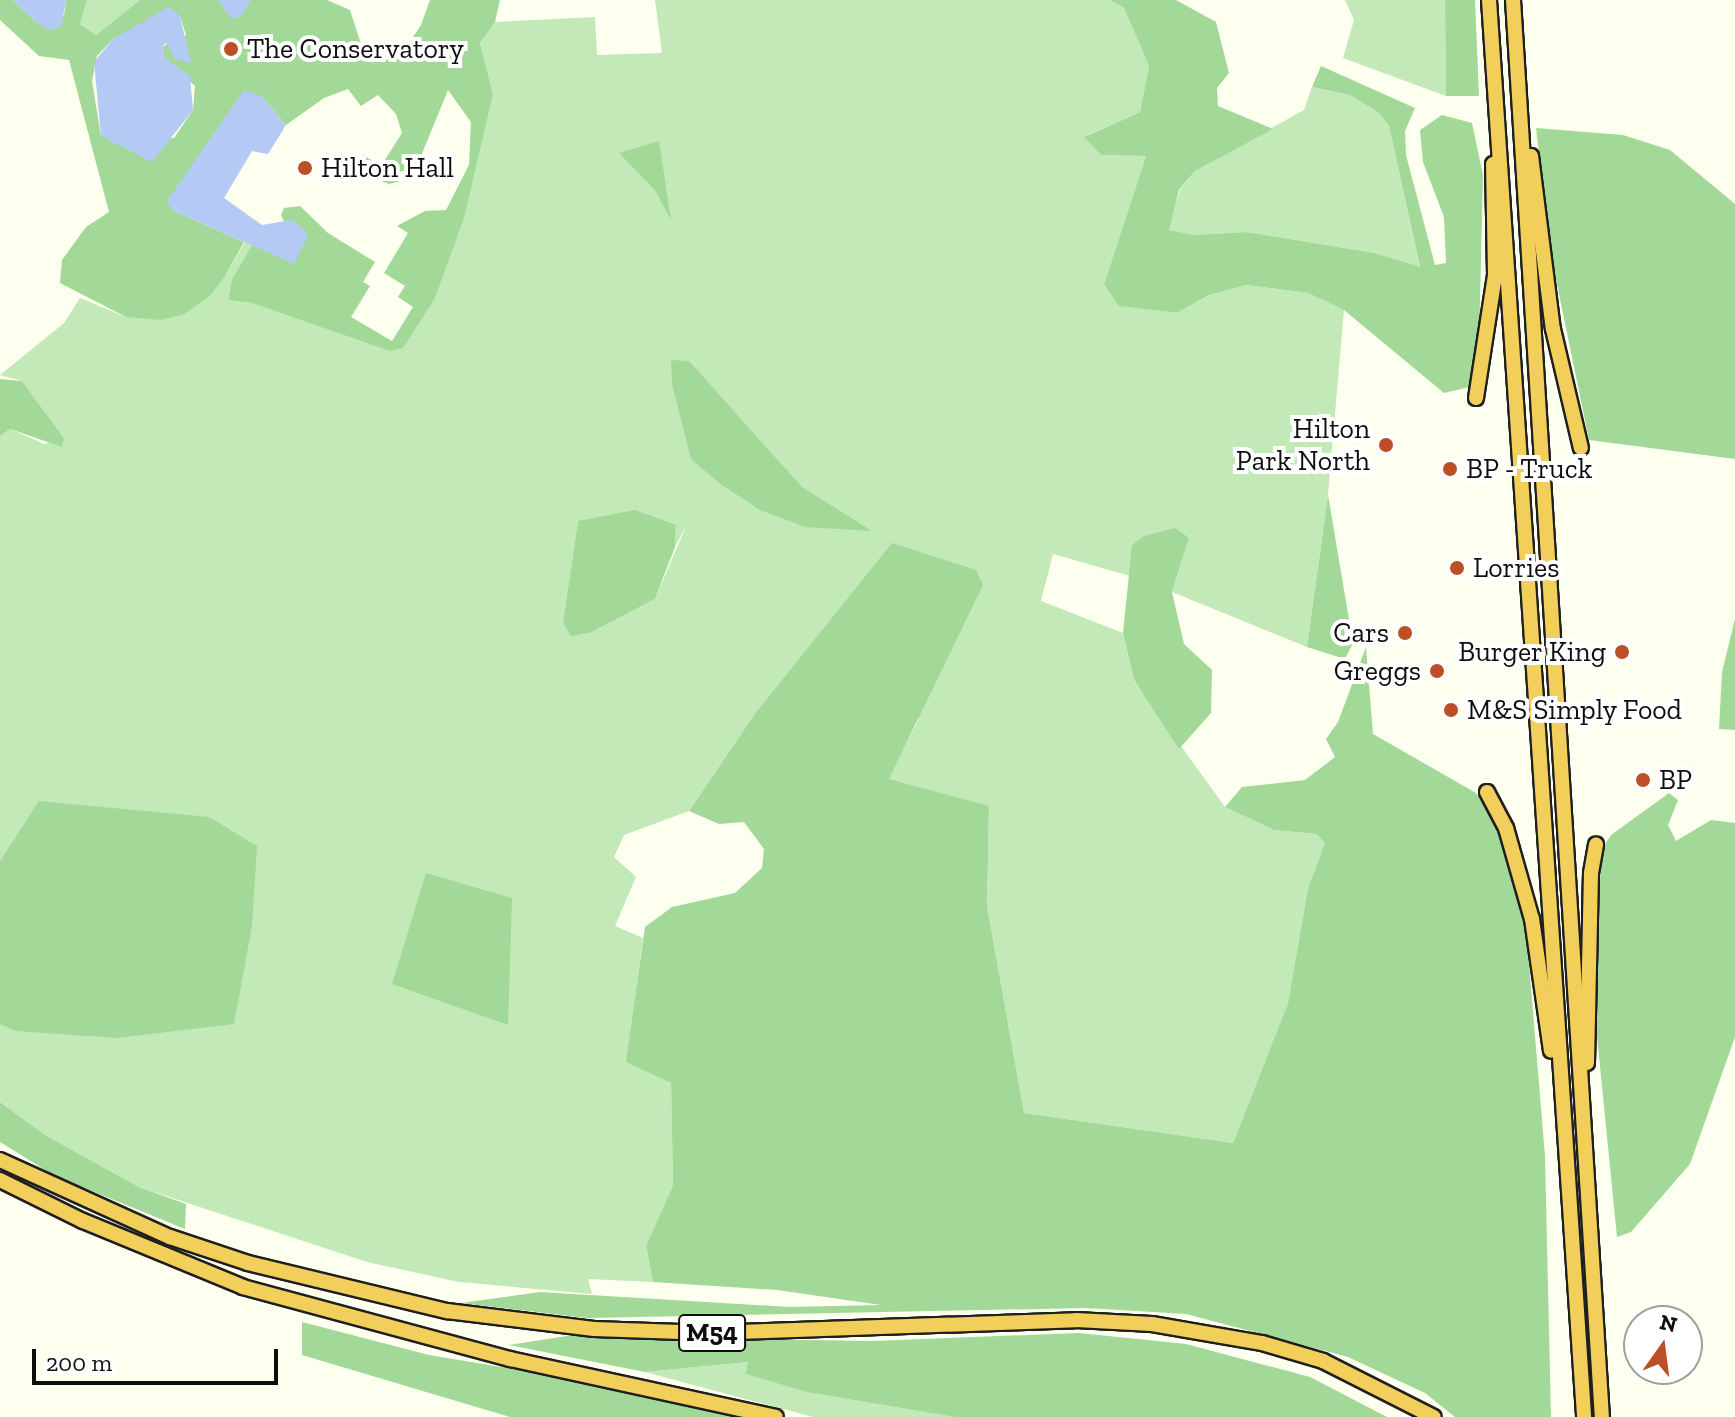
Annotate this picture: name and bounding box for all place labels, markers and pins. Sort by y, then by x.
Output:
place label: The Conservatory [247,32,464,66]
marker: The Conservatory [222,40,240,58]
place label: Hilton Hall [321,151,454,185]
marker: Hilton Hall [296,159,314,177]
place label: Hilton Park North [1236,412,1370,478]
marker: Hilton Park North [1377,436,1395,454]
place label: BP - Truck [1466,452,1593,486]
marker: BP - Truck [1441,460,1459,478]
place label: Lorries [1473,551,1559,585]
marker: Lorries [1448,559,1466,577]
place label: Cars [1333,616,1389,650]
marker: Cars [1396,624,1414,642]
place label: Burger King [1458,635,1606,669]
marker: Burger King [1613,643,1631,661]
place label: Greggs [1334,654,1421,688]
marker: Greggs [1428,662,1446,680]
place label: M&S Simply Food [1467,693,1683,727]
marker: M&S Simply Food [1442,701,1460,719]
place label: BP [1659,763,1692,797]
marker: BP [1634,771,1652,789]

